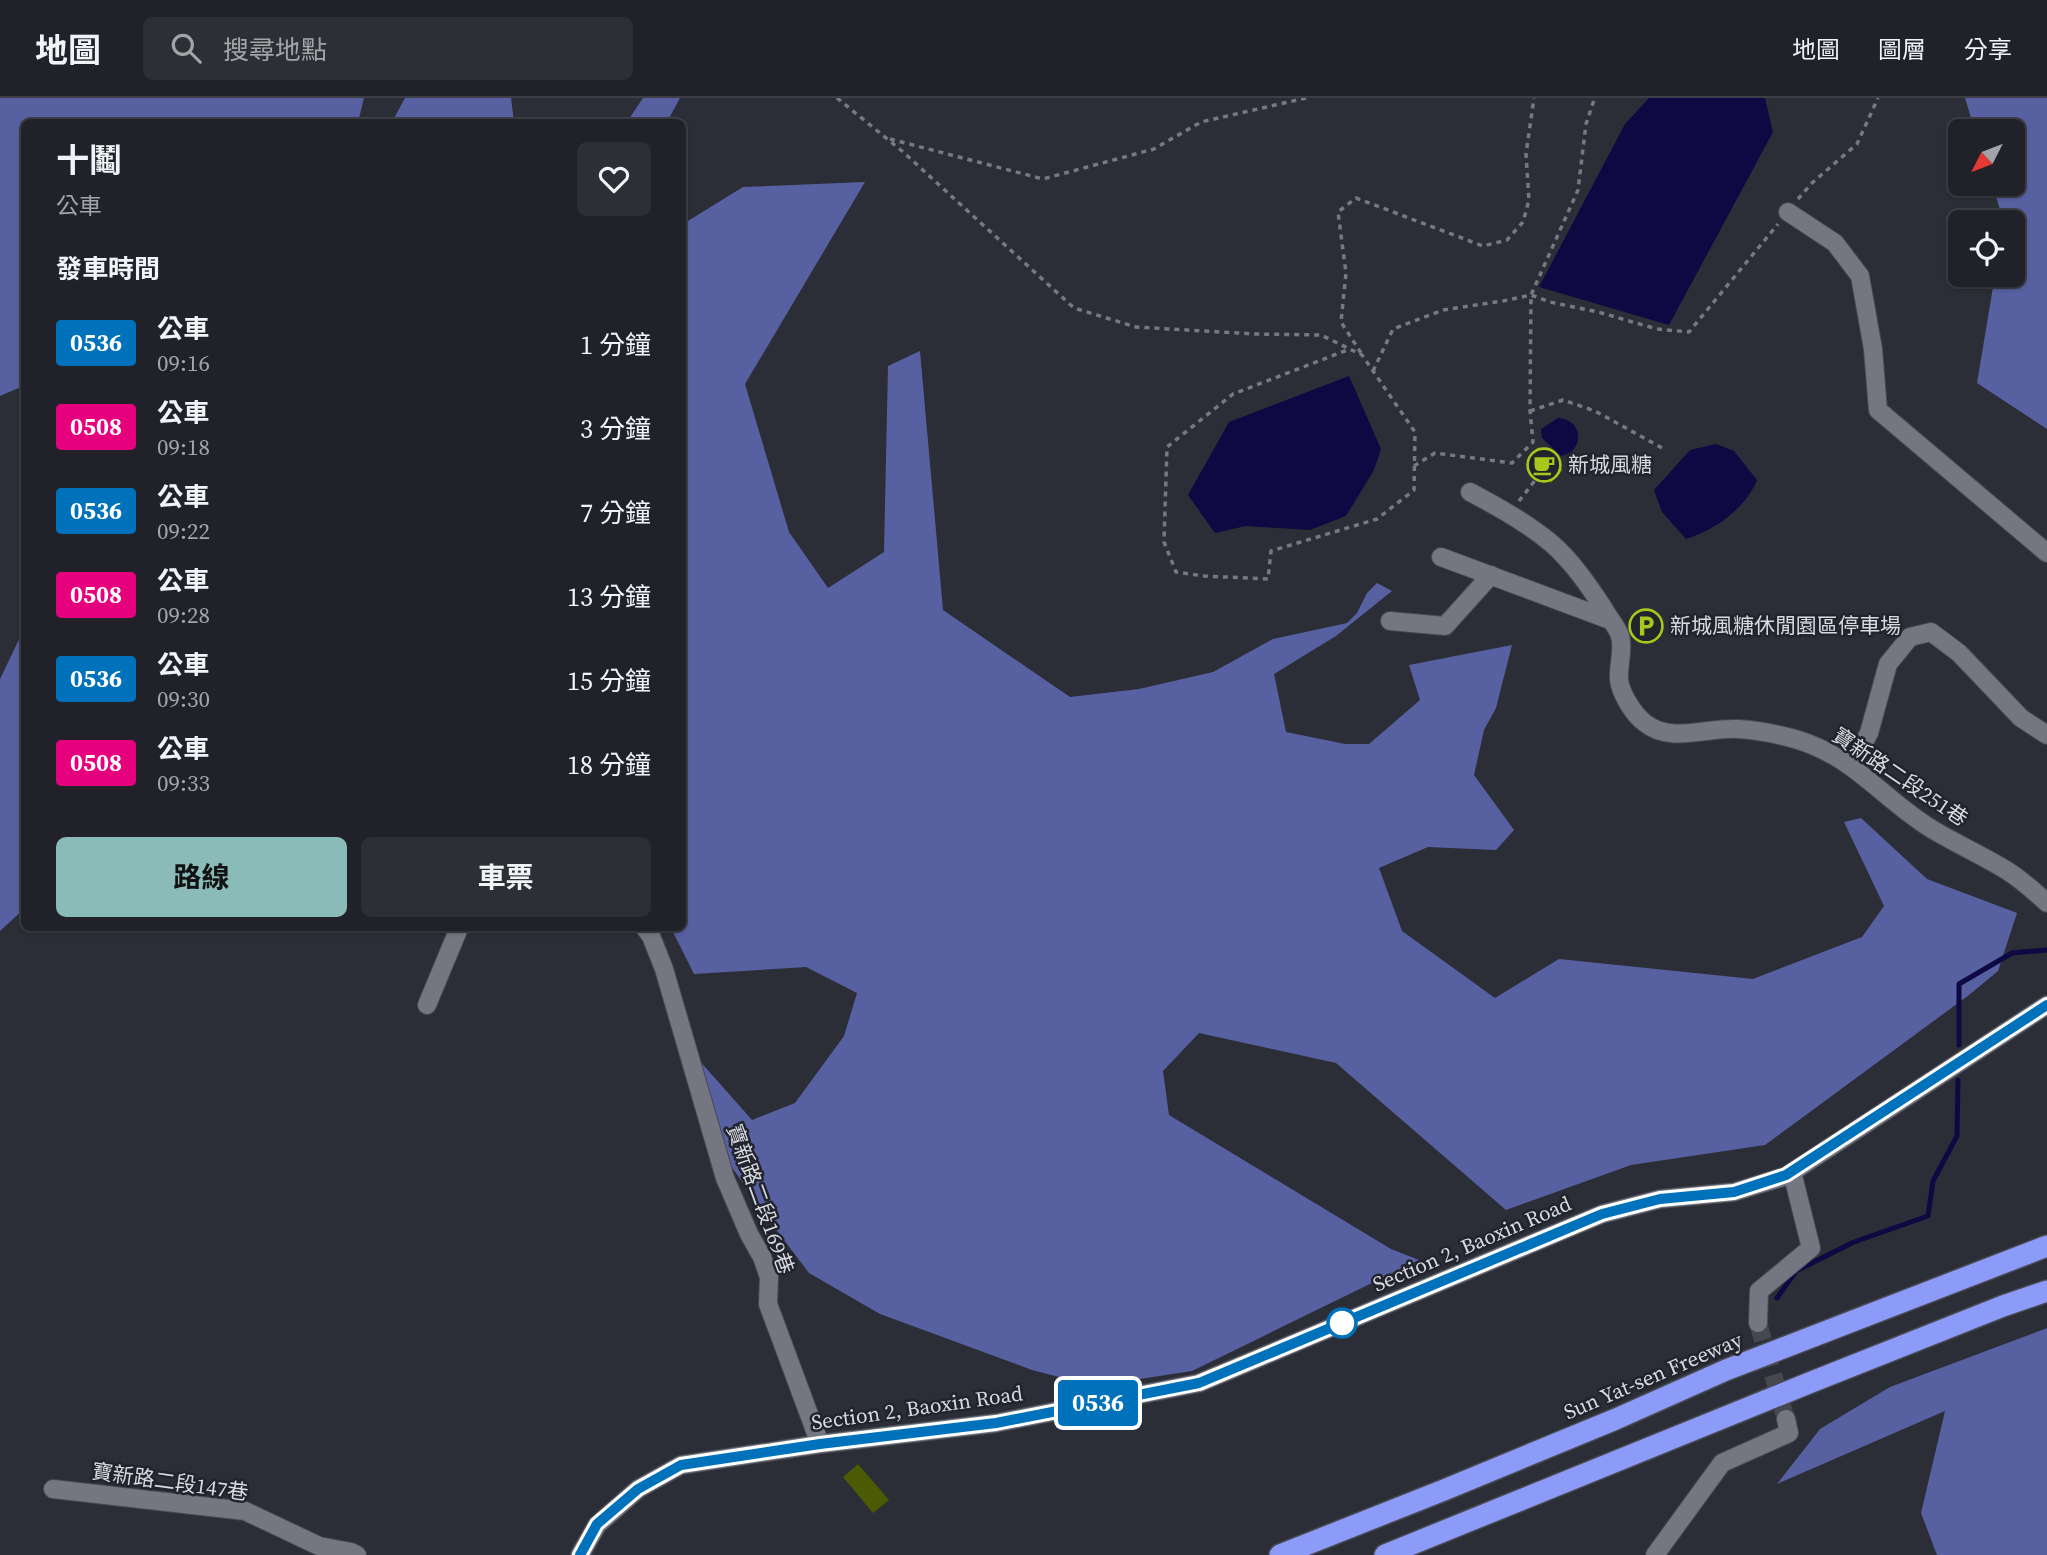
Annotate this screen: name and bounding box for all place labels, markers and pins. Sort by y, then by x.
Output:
cafe icon: 新城風糖 [1525,446,1563,484]
place label: 新城風糖 [1568,450,1652,479]
parking icon: 新城風糖休閒園區停車場 [1627,607,1665,645]
place label: 新城風糖休閒園區停車場 [1670,611,1901,640]
unlabelled marker [1327,1308,1357,1338]

